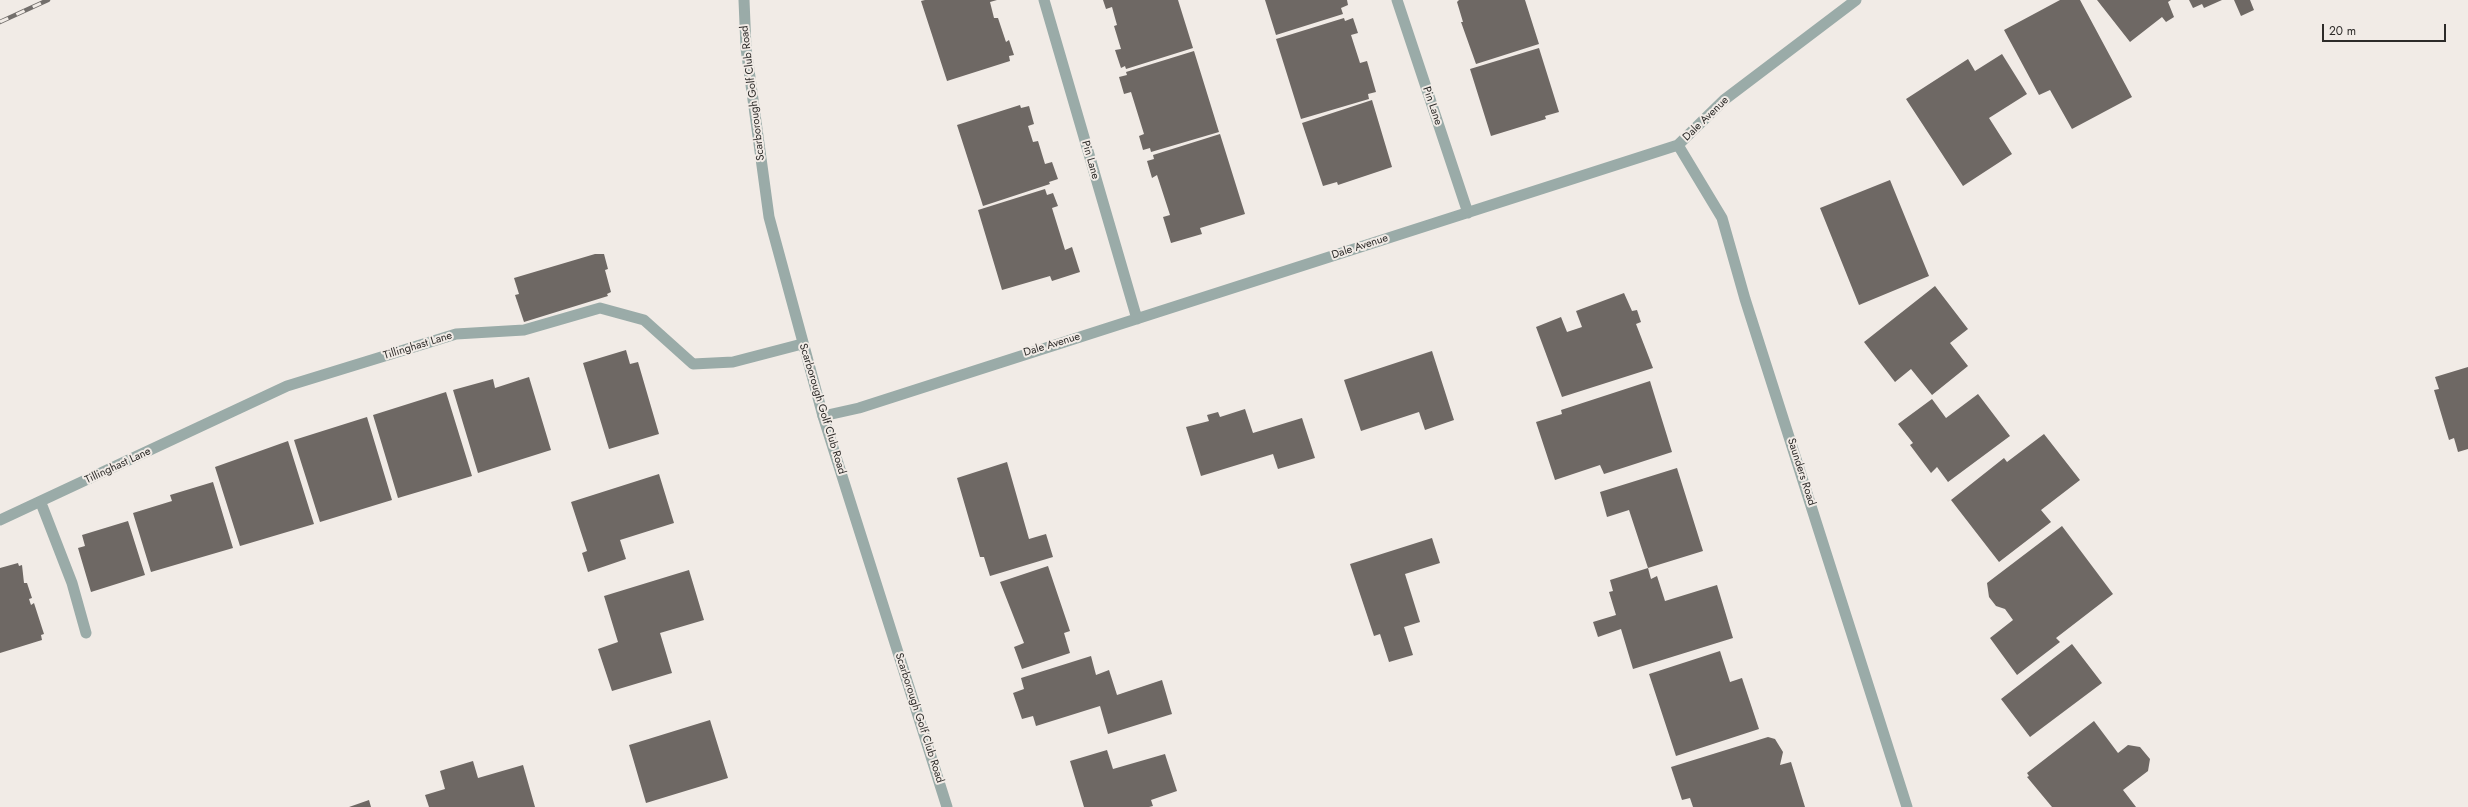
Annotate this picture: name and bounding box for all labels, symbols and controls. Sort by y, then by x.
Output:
scale bar [2324,16,2448,42]
text: 20 m [2329,22,2356,40]
street label: Scarborough Golf Club Road [738,25,768,161]
street label: Pin Lane [1419,85,1445,127]
street label: Dale Avenue [1680,94,1732,144]
street label: Pin Lane [1078,139,1102,181]
street label: Dale Avenue [1330,232,1390,262]
street label: Tillinghast Lane [382,329,454,363]
street label: Dale Avenue [1022,330,1082,360]
street label: Scarborough Golf Club Road [796,342,848,476]
street label: Saunders Road [1784,437,1818,507]
street label: Tillinghast Lane [83,445,153,487]
street label: Scarborough Golf Club Road [892,651,946,785]

